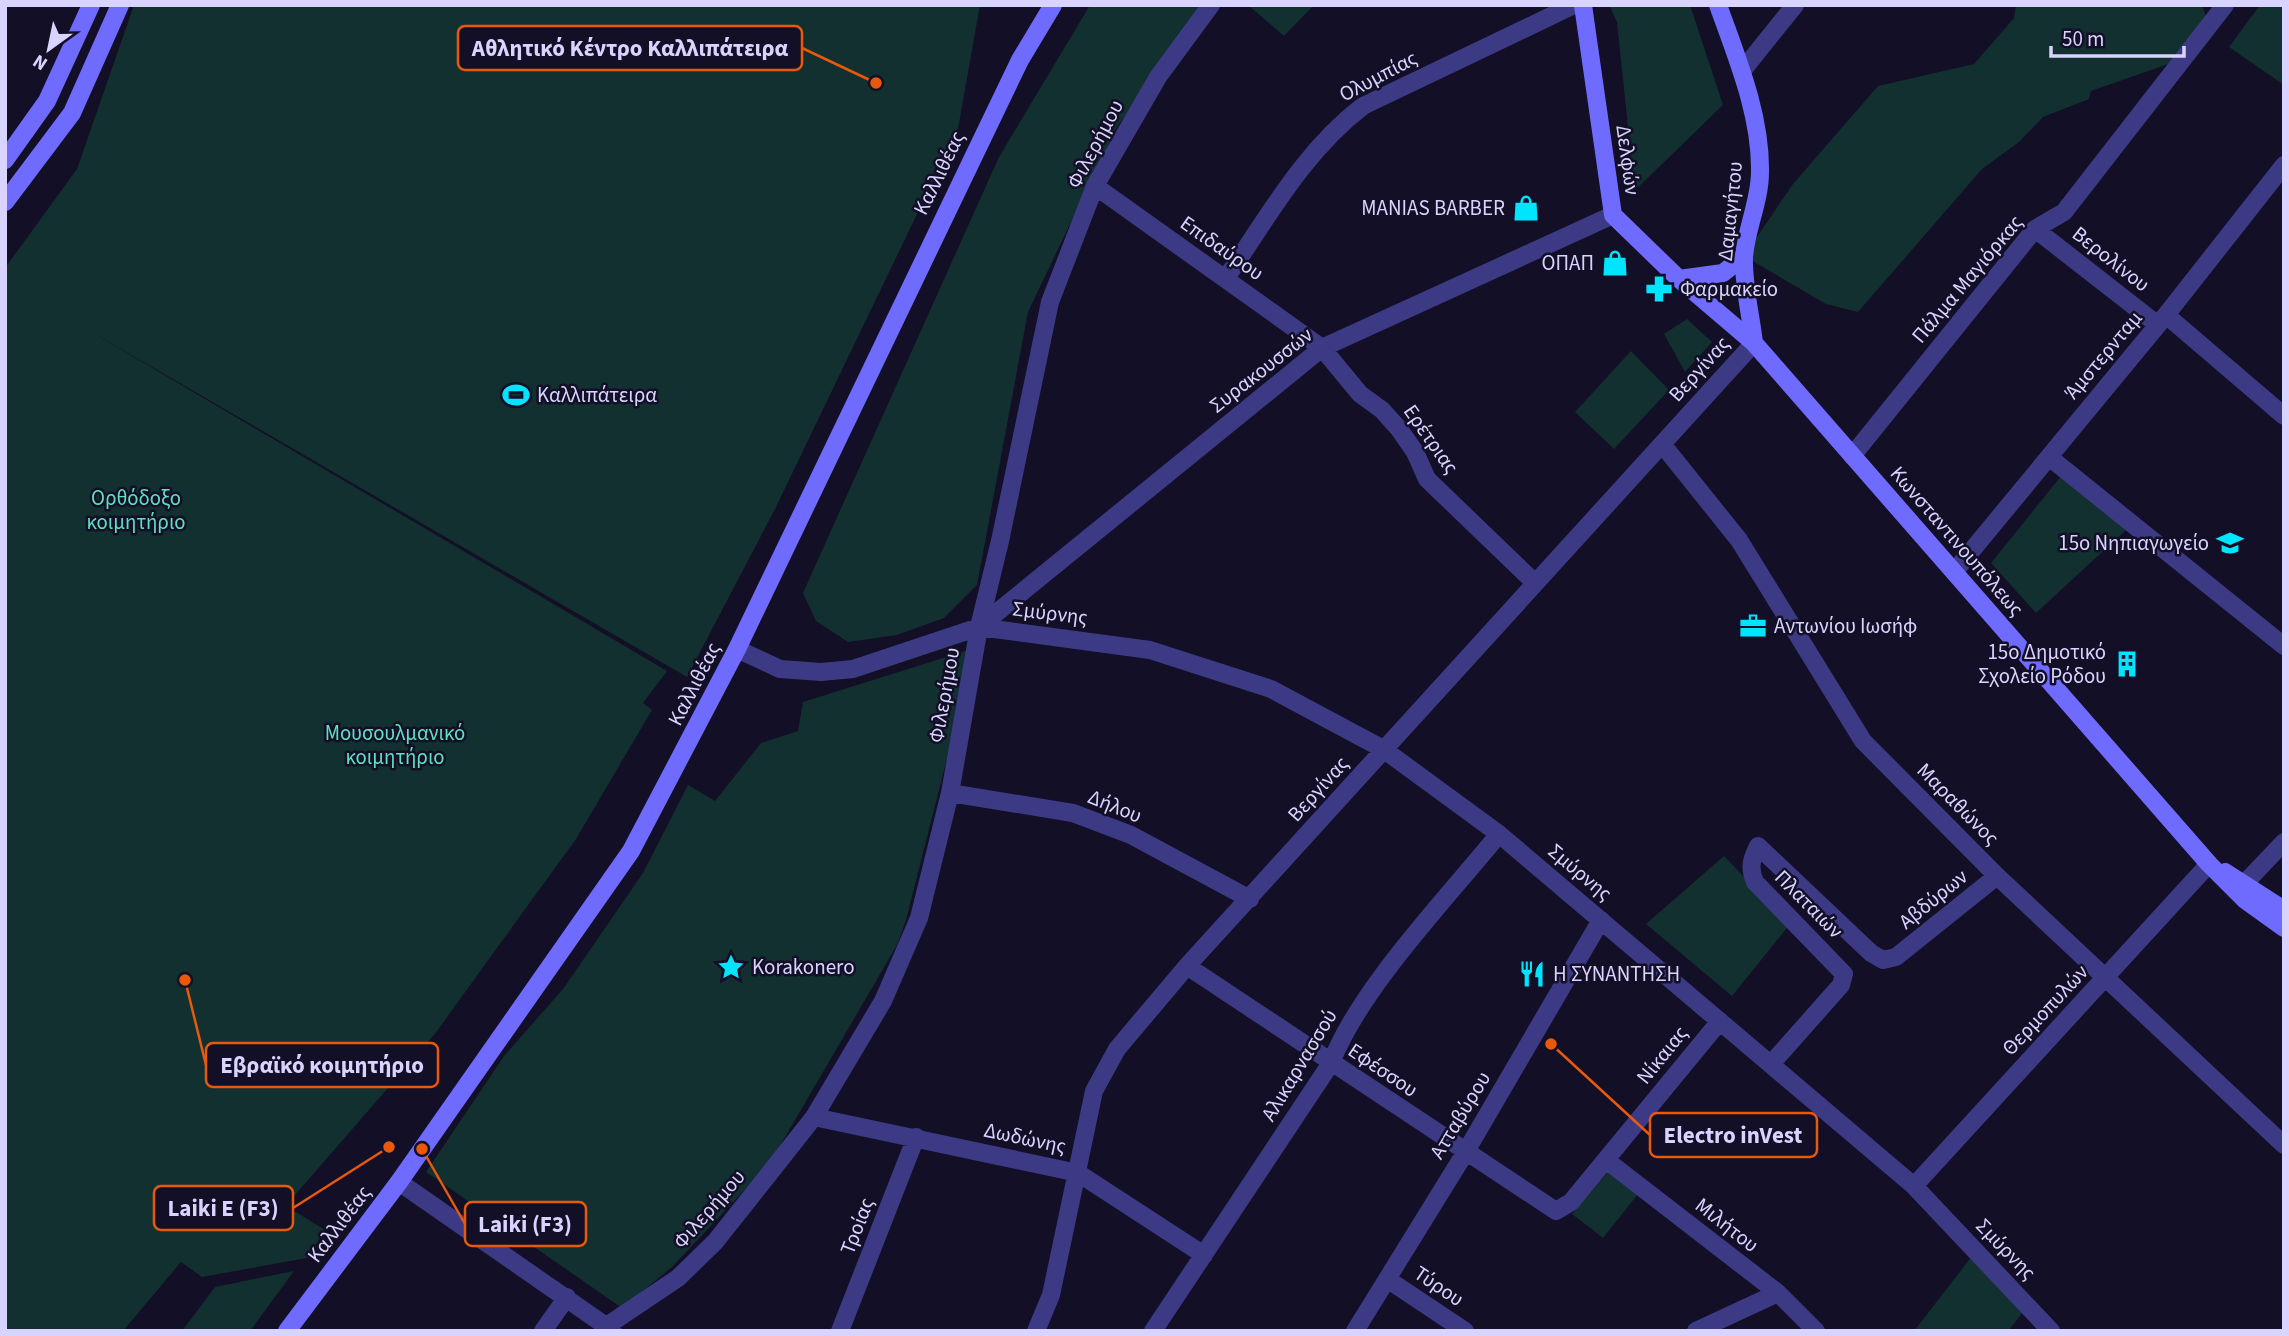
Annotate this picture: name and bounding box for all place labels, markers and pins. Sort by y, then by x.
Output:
callout: Αθλητικό Κέντρο Καλλιπάτειρα [458,26,802,70]
place label: MANIAS BARBER [1361,193,1505,223]
shop icon: MANIAS BARBER [1511,193,1541,223]
place label: ΟΠΑΠ [1542,248,1594,278]
shop icon: ΟΠΑΠ [1600,248,1630,278]
pharmacy icon: Φαρμακείο [1644,274,1674,304]
place label: Φαρμακείο [1680,274,1778,304]
sports icon: Καλλιπάτειρα [501,380,531,410]
place label: Καλλιπάτειρα [537,380,657,410]
place label: 15ο Νηπιαγωγείο [2058,528,2209,558]
school or university icon: 15ο Νηπιαγωγείο [2215,528,2245,558]
office icon: Αντωνίου Ιωσήφ [1738,611,1768,641]
place label: Αντωνίου Ιωσήφ [1774,611,1917,641]
place label: 15ο Δημοτικό Σχολείο Ρόδου [1978,637,2106,691]
building icon: 15ο Δημοτικό Σχολείο Ρόδου [2112,649,2142,679]
place icon: Korakonero [716,952,746,982]
place label: Korakonero [752,952,855,982]
restaurant icon: Η ΣΥΝΑΝΤΗΣΗ [1517,959,1547,989]
place label: Η ΣΥΝΑΝΤΗΣΗ [1553,959,1680,989]
callout: Εβραϊκό κοιμητήριο [206,1043,438,1087]
callout: Electro inVest [1650,1113,1817,1157]
callout: Laiki E (F3) [154,1186,293,1230]
callout: Laiki (F3) [465,1202,586,1246]

